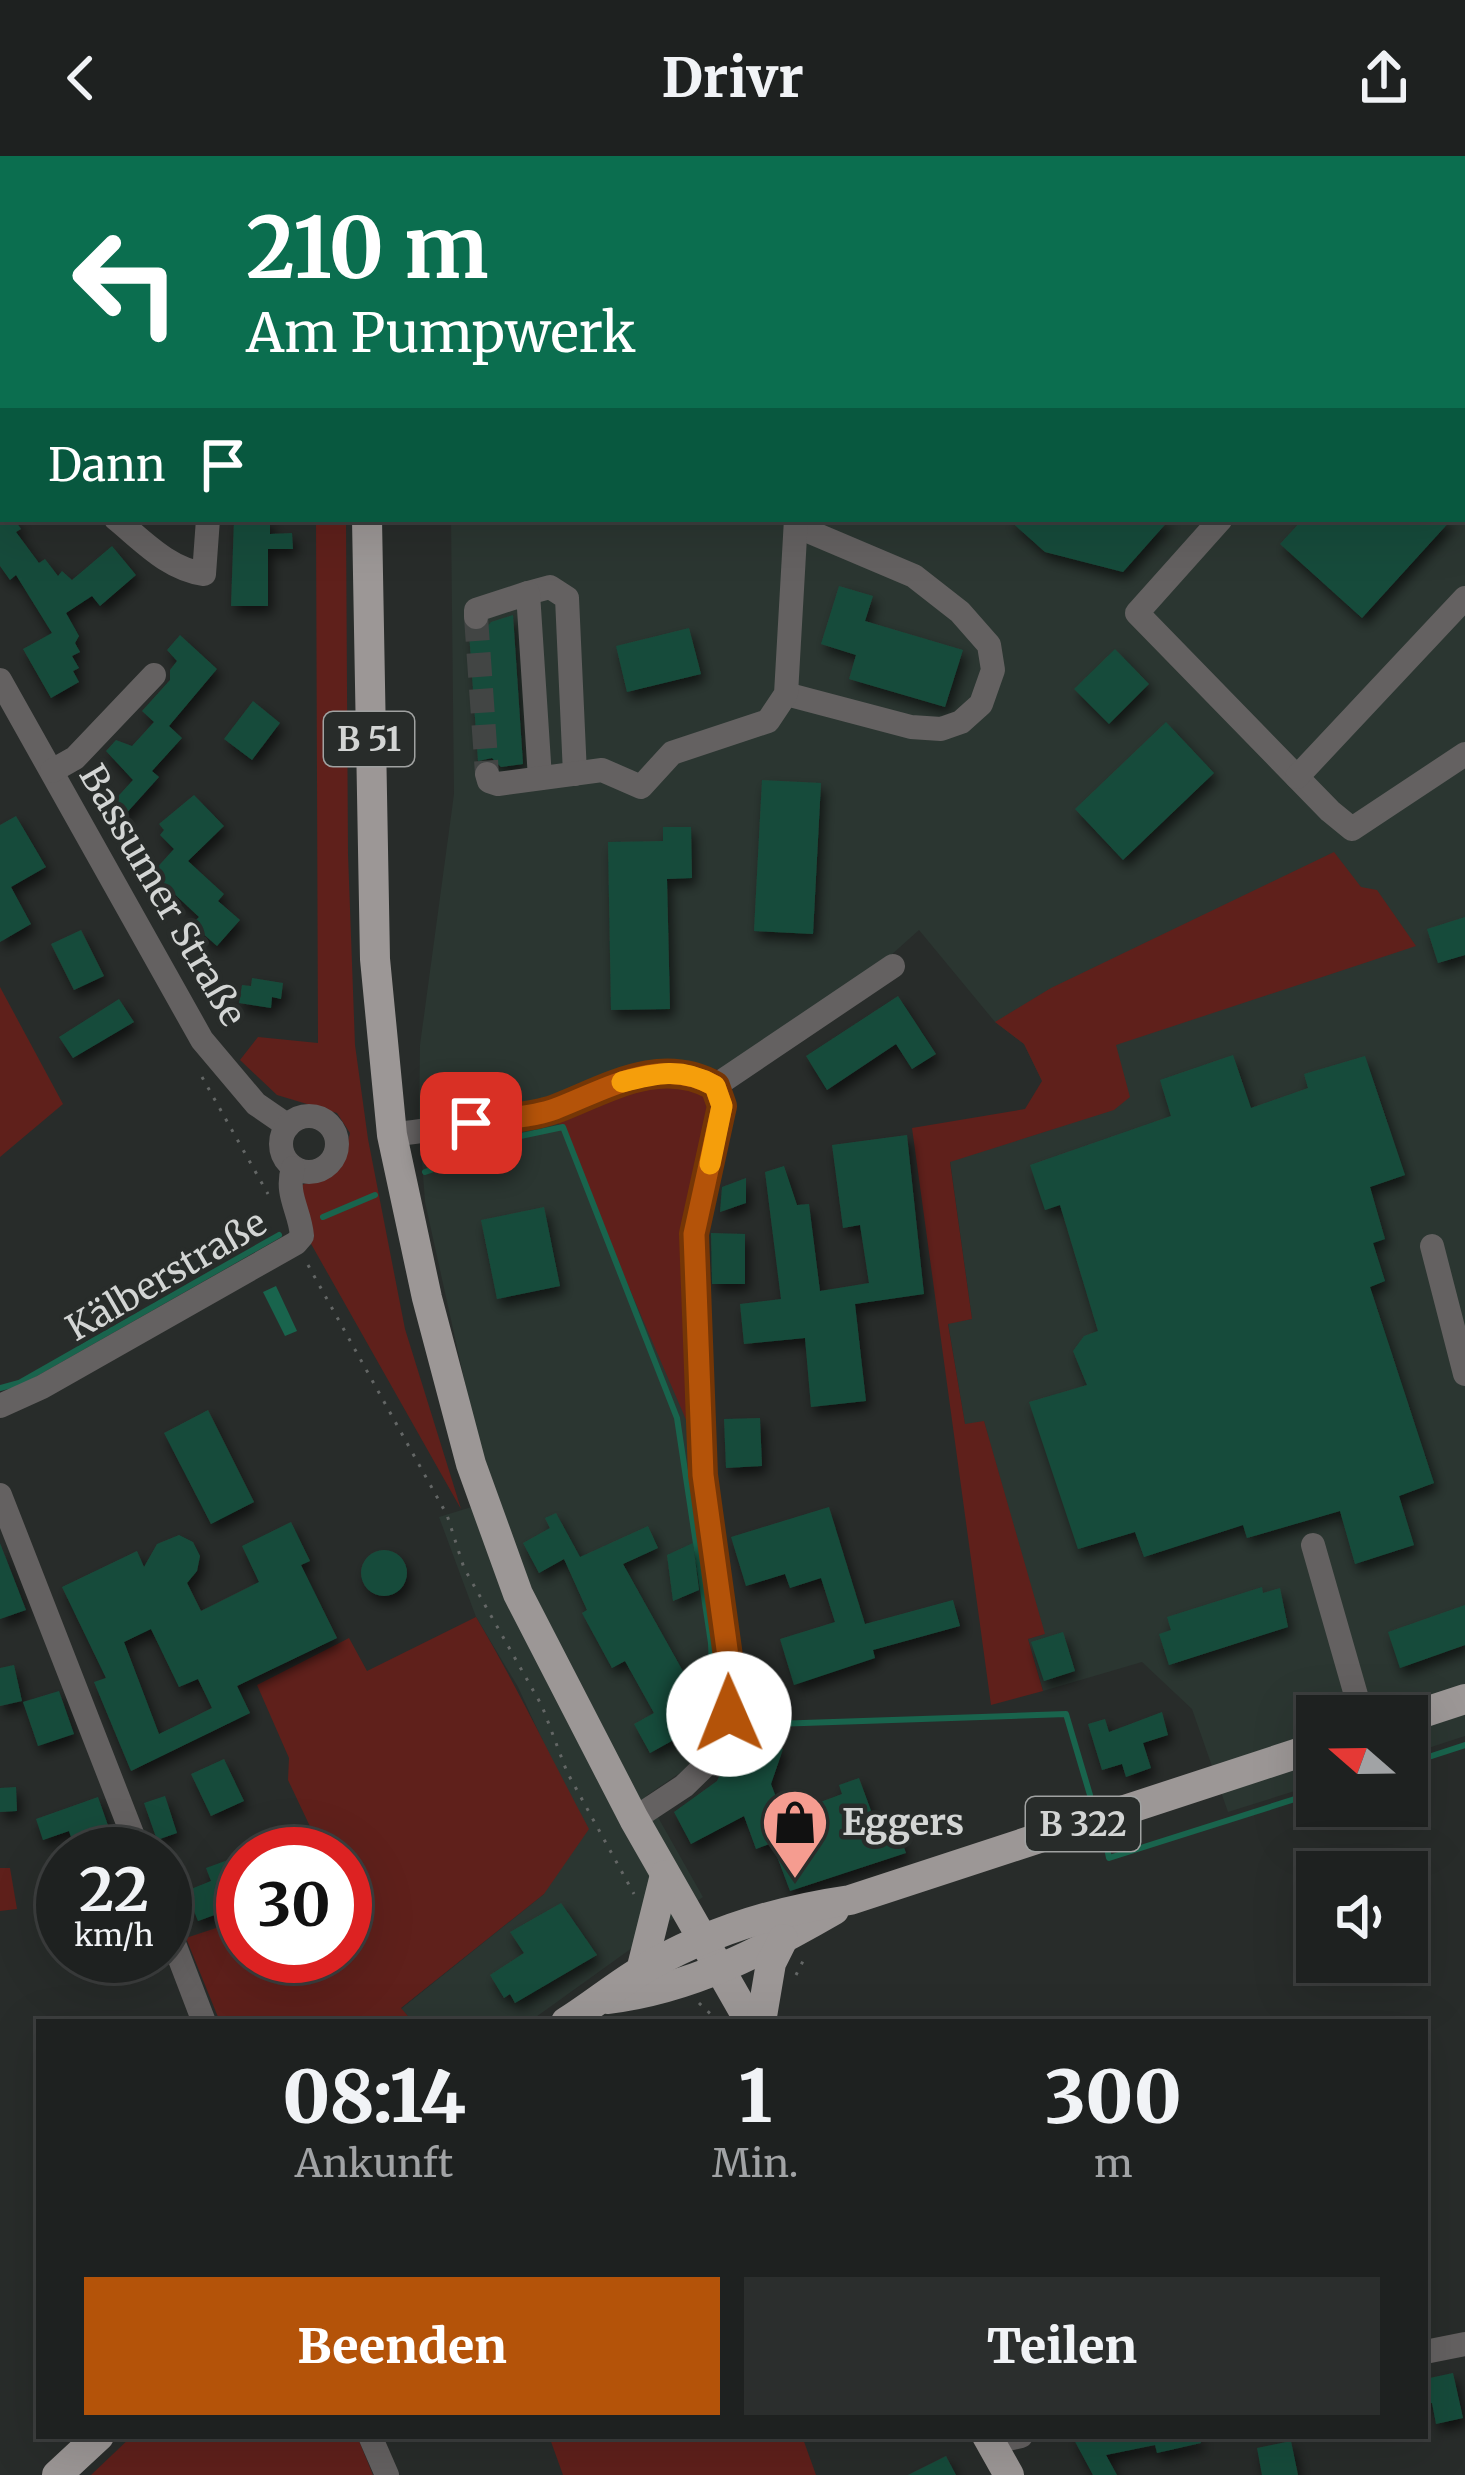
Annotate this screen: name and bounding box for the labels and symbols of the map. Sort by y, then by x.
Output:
road number: B 51 [324,712,414,766]
street label: Bassumer Straße [69,757,256,1034]
pin [420,1072,522,1174]
street label: Kälberstraße [58,1200,274,1351]
position arrow [666,1651,792,1777]
north arrow [1296,1695,1428,1827]
shop icon: Eggers [760,1787,830,1881]
road number: B 322 [1026,1797,1140,1851]
place label: Eggers [842,1800,964,1845]
speed limit sign: 30 [216,1827,372,1983]

